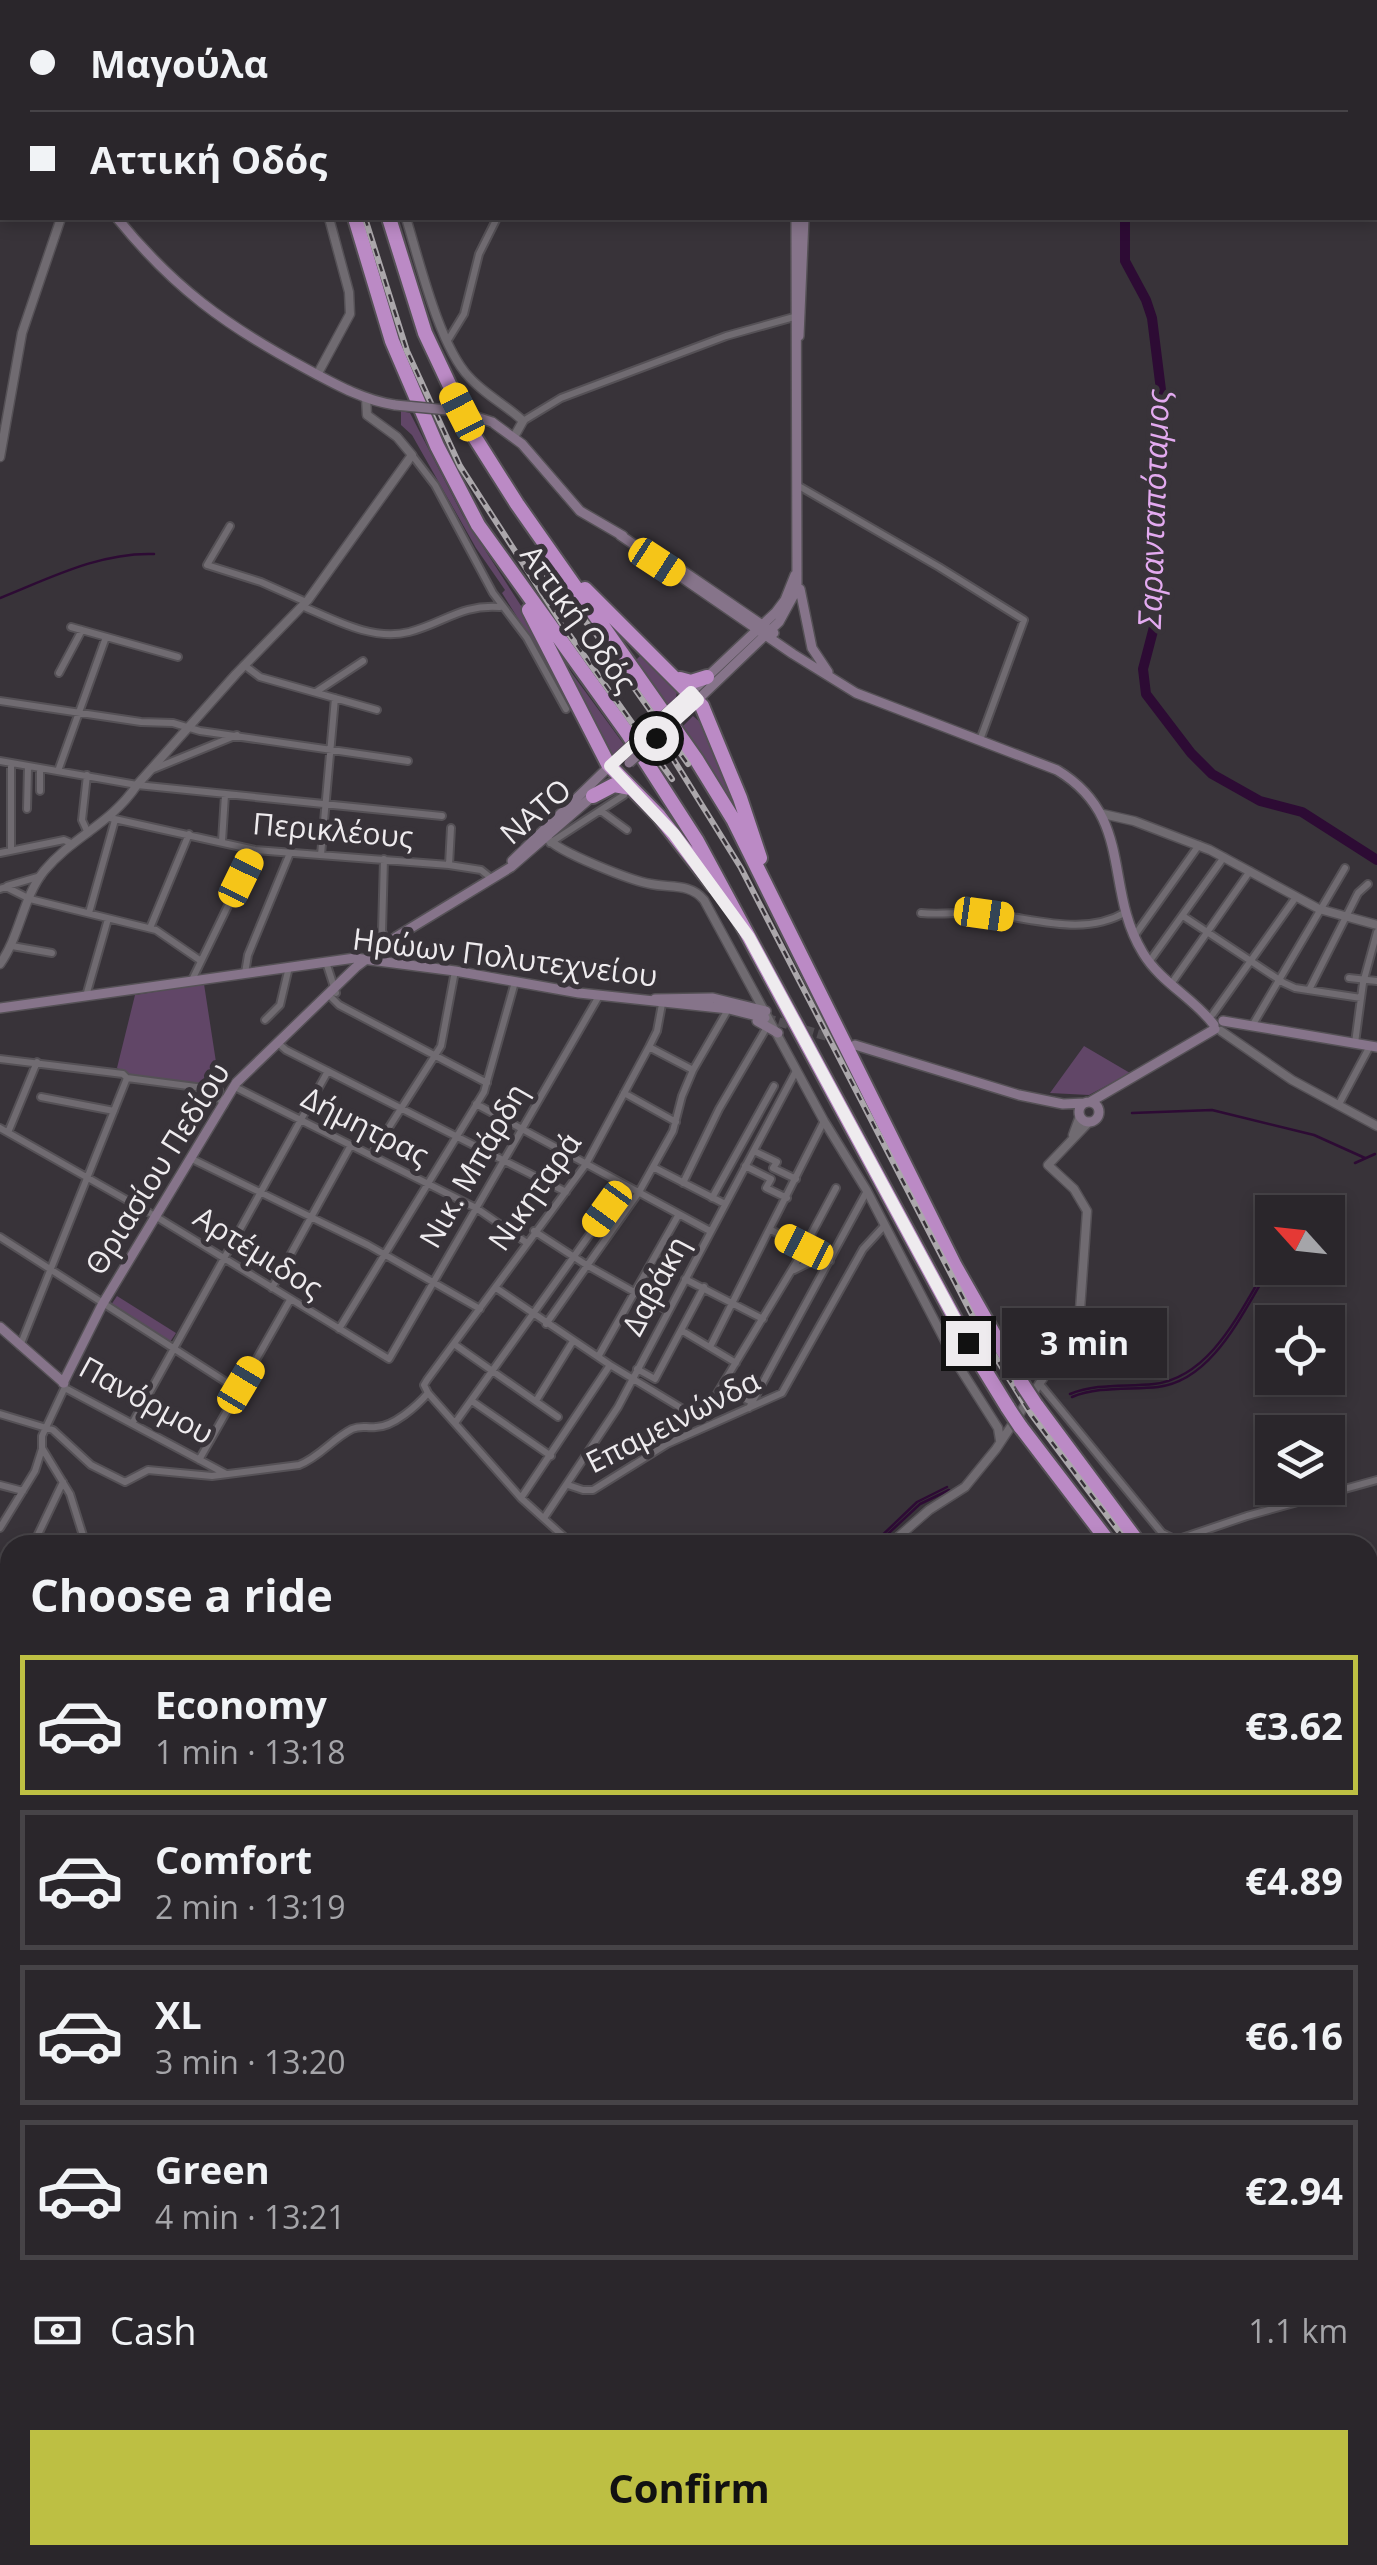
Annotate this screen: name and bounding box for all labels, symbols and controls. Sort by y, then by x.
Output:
text: Μαγούλα [90,37,268,89]
text: Αττική Οδός [90,133,327,185]
car [435,378,489,446]
water label: Σαρανταπόταμος [1127,388,1178,630]
car [624,533,690,591]
street label: Αττική Οδός [512,536,647,700]
route start [634,716,679,761]
street label: ΝΑΤΟ [491,769,579,853]
street label: Περικλέους [251,802,415,857]
car [214,844,268,912]
car [952,895,1016,933]
street label: Ηρώων Πολυτεχνείου [350,917,660,996]
street label: Θριασίου Πεδίου [75,1054,239,1282]
street label: Δήμητρας [295,1076,436,1175]
street label: Νικ. Μπάρδη [409,1076,536,1255]
street label: Νικηταρά [478,1124,590,1259]
car [577,1176,637,1242]
north arrow [1255,1195,1345,1285]
map controls [1255,1195,1345,1505]
street label: Αρτέμιδος [187,1196,331,1307]
car [770,1220,838,1274]
street label: Δαβάκη [611,1228,698,1342]
button: locate [1255,1305,1345,1395]
callout: 3 min [1003,1308,1168,1378]
route end [946,1321,991,1366]
text: 3 min [1040,1321,1129,1364]
street label: Πανόρμου [72,1346,221,1453]
car [213,1352,269,1418]
street label: Επαμεινώνδα [579,1359,766,1482]
button: layers [1255,1415,1345,1505]
text: Choose a ride [30,1564,333,1625]
text: Economy [155,1678,327,1730]
icon: car [35,1680,125,1770]
text: €3.62 [1245,1699,1343,1751]
text: 1 min · 13:18 [155,1730,346,1773]
text: Comfort [155,1833,312,1885]
icon: car [35,1835,125,1925]
text: €4.89 [1245,1854,1343,1906]
text: 2 min · 13:19 [155,1885,346,1928]
text: XL [155,1988,202,2040]
icon: car [35,1990,125,2080]
text: €6.16 [1245,2009,1343,2061]
text: 3 min · 13:20 [155,2040,346,2083]
text: Green [155,2143,270,2195]
icon: car [35,2145,125,2235]
text: €2.94 [1245,2164,1343,2216]
text: 4 min · 13:21 [155,2195,346,2238]
icon: cash [30,2303,85,2358]
text: Cash [110,2304,196,2356]
text: 1.1 km [1248,2309,1348,2352]
button: Confirm [30,2430,1348,2545]

